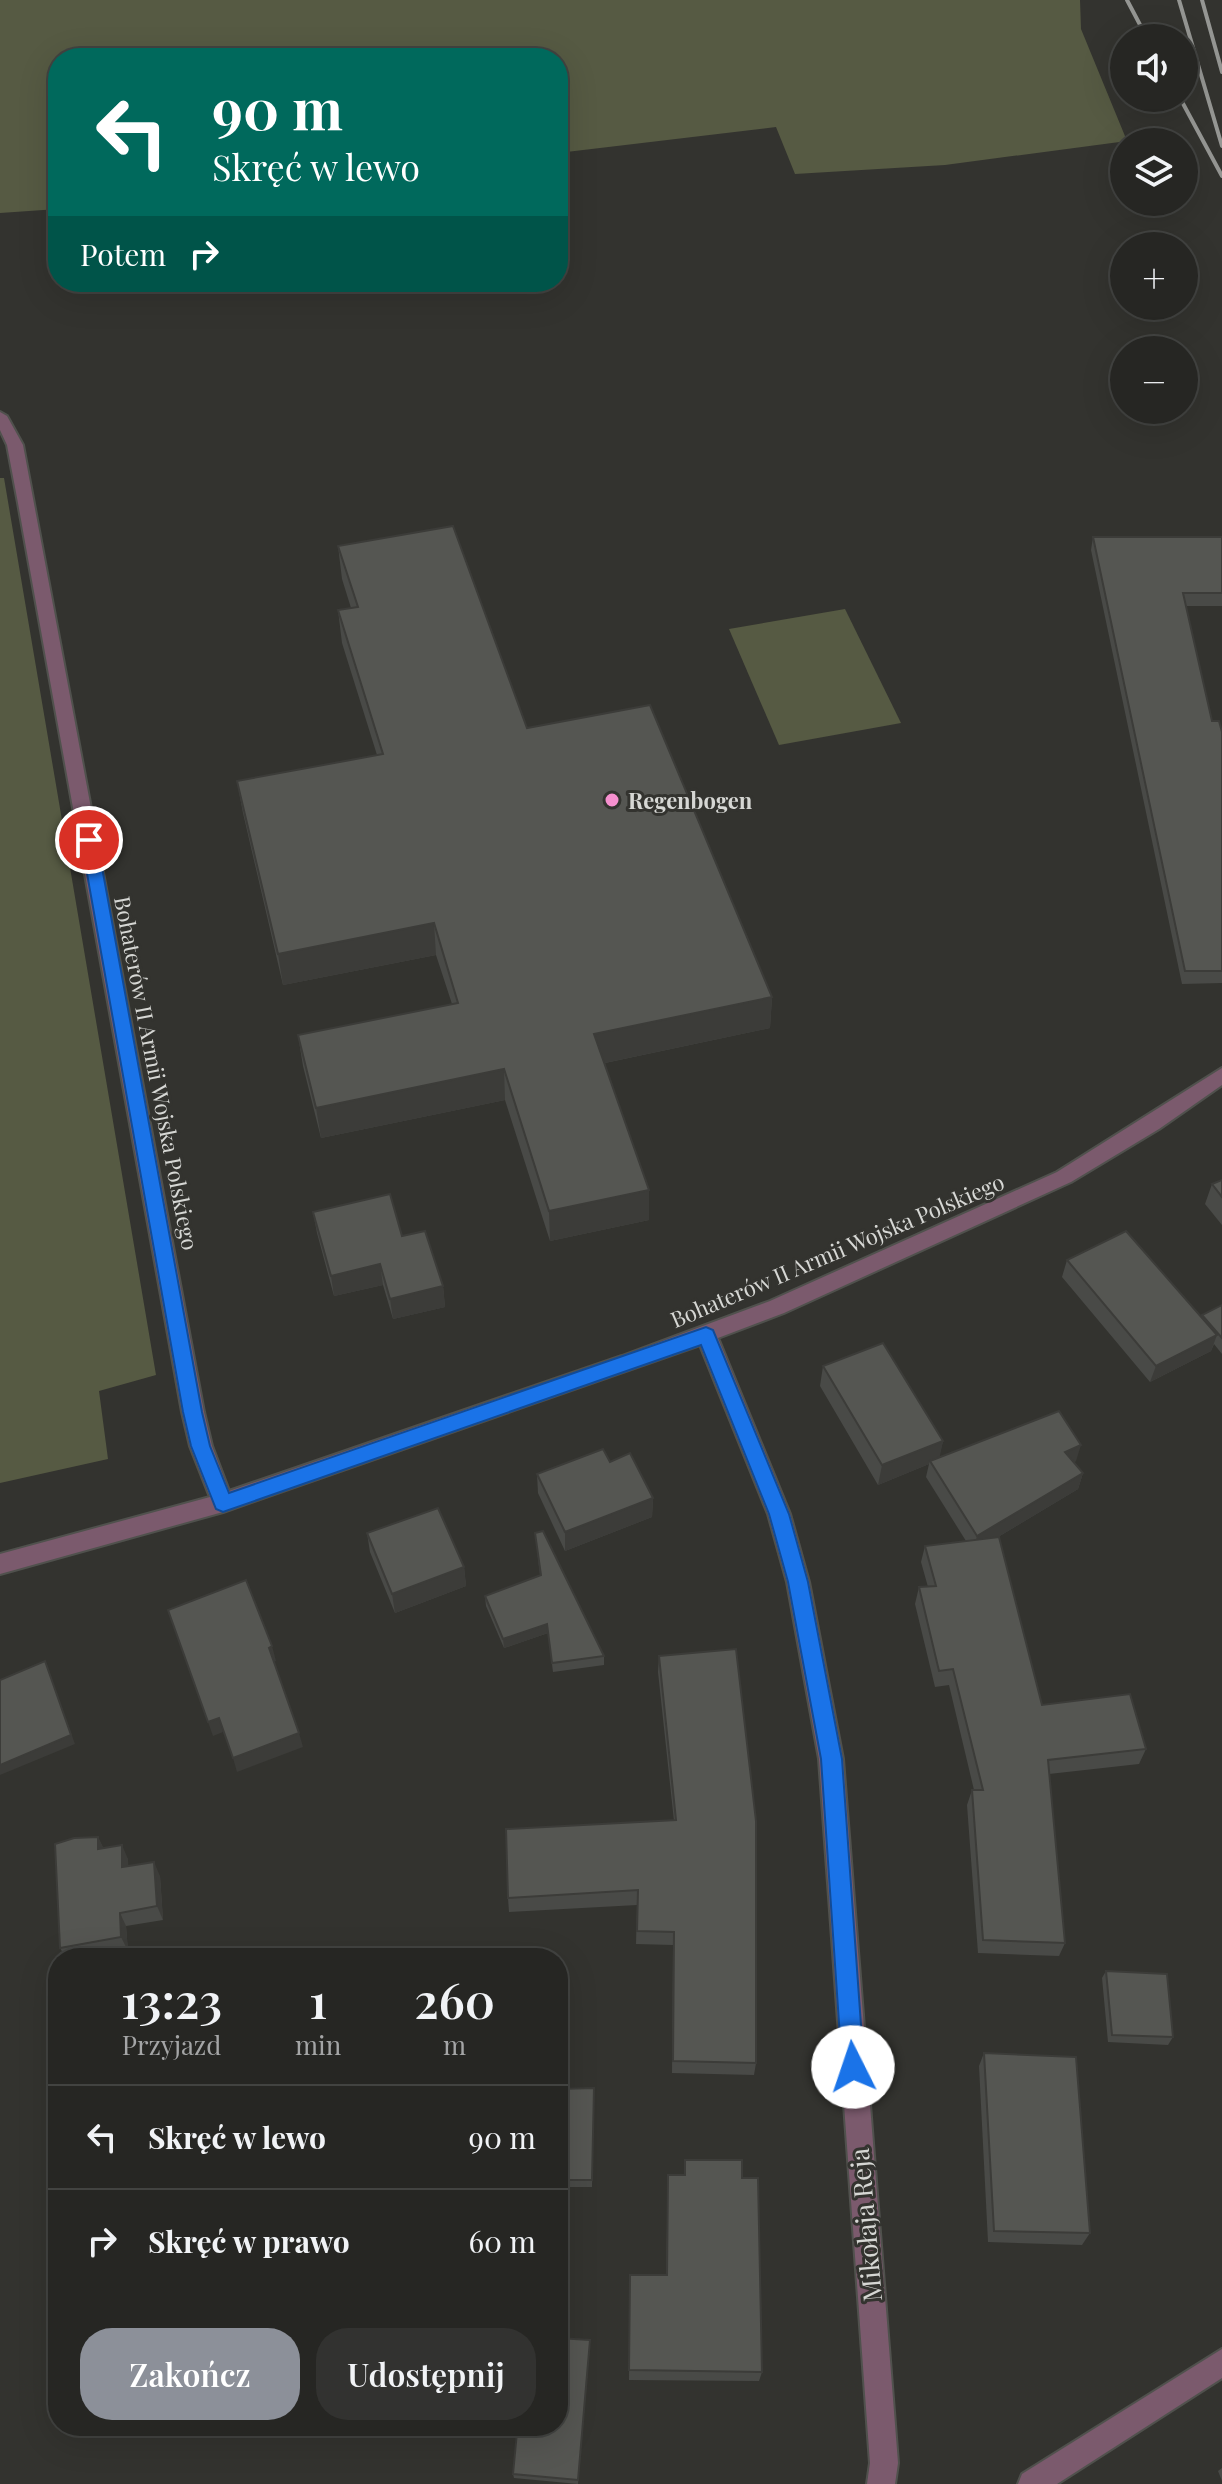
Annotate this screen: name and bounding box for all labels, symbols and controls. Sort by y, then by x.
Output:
map controls [1110,24,1198,424]
button: sound [1110,24,1198,112]
text: 90 m [212,70,343,145]
icon: left [80,80,184,184]
button: layers [1110,128,1198,216]
text: Skręć w lewo [212,142,420,190]
icon: right [182,232,226,276]
button: + [1110,232,1198,320]
text: Potem [80,234,166,274]
button: − [1110,336,1198,424]
place label: Regenbogen [628,785,753,815]
marker: Regenbogen [603,791,621,809]
pin [55,806,123,874]
icon: arrive [67,818,111,862]
street label: Bohaterów II Armii Wojska Polskiego [108,894,206,1252]
street label: Bohaterów II Armii Wojska Polskiego [666,1166,1008,1334]
text: 13:23 [121,1967,222,2031]
text: 1 [309,1967,327,2031]
text: 260 [414,1967,495,2031]
position arrow [811,2025,895,2109]
text: Przyjazd [122,2027,221,2062]
text: min [295,2027,341,2062]
text: m [443,2027,466,2062]
icon: left [80,2115,124,2159]
text: Skręć w lewo [148,2117,326,2157]
text: 90 m [469,2117,536,2157]
street label: Mikołaja Reja [841,2147,889,2303]
icon: right [80,2219,124,2263]
text: Skręć w prawo [148,2221,350,2261]
text: 60 m [468,2221,536,2261]
button: Zakończ [80,2328,300,2420]
button: Udostępnij [316,2328,536,2420]

